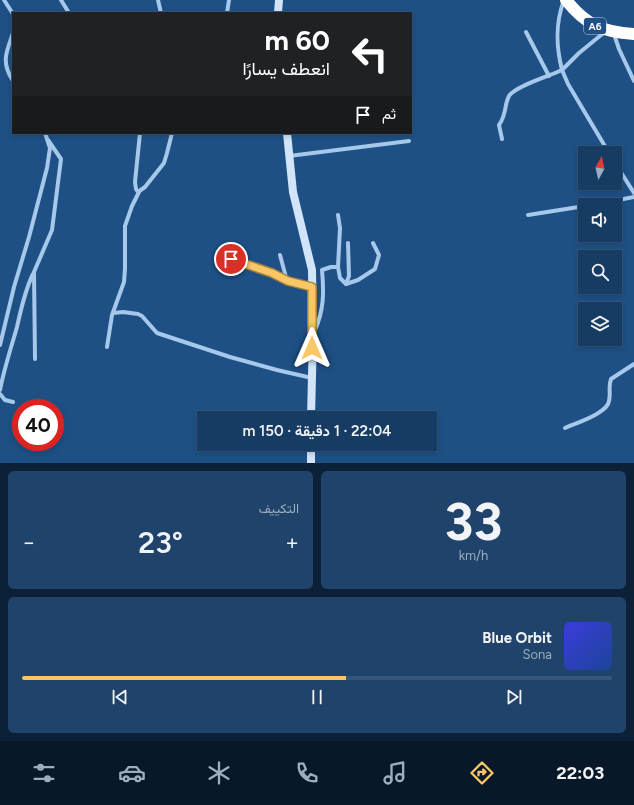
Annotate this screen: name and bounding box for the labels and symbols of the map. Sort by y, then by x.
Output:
road number: A6 [584,18,606,34]
north arrow [578,146,622,190]
pin [214,242,248,276]
position arrow [291,327,333,369]
speed limit sign: 40 [12,399,64,451]

